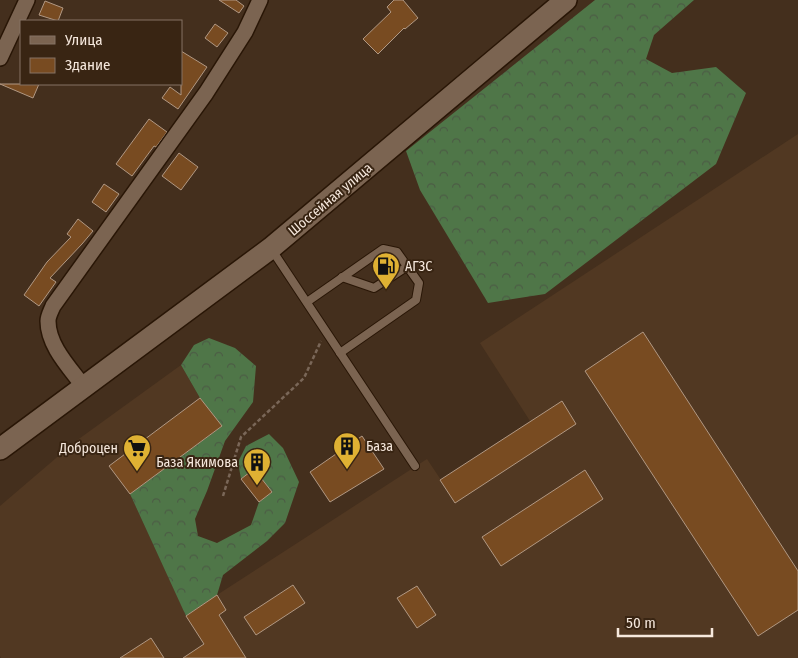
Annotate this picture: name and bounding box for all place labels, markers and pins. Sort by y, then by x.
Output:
fuel station icon: АГЗС [371,251,401,290]
place label: АГЗС [405,258,432,275]
building icon: База [332,431,362,470]
supermarket icon: Доброцен [122,433,152,472]
place label: База [366,438,393,455]
place label: Доброцен [58,440,118,457]
building icon: База Якимова [242,447,272,486]
place label: База Якимова [156,454,238,471]

